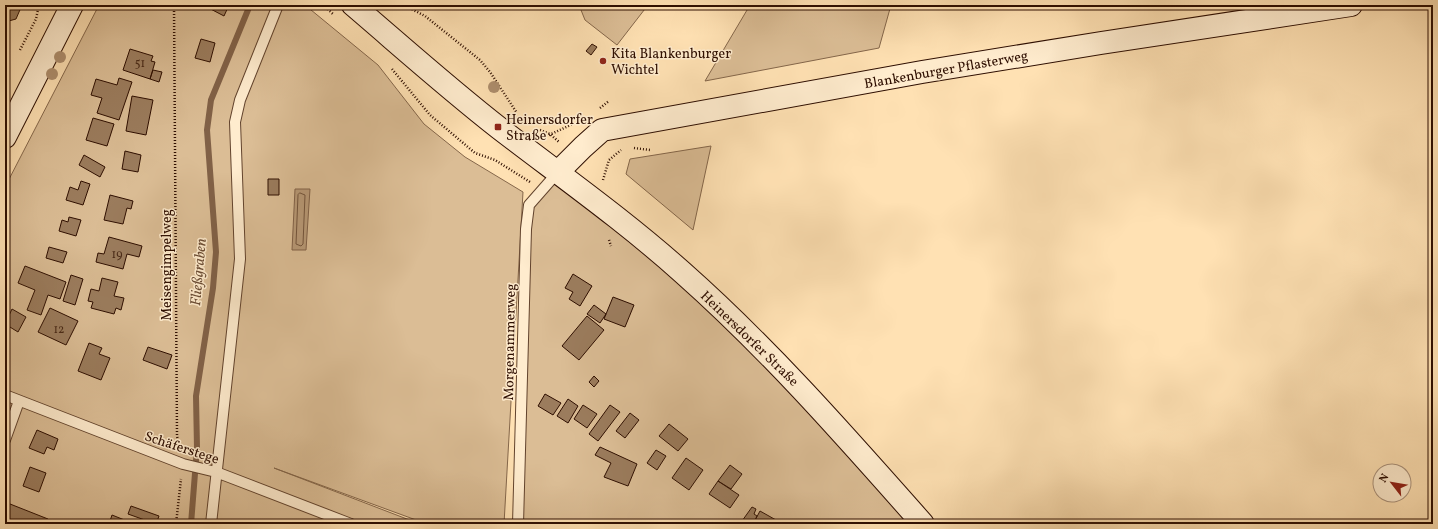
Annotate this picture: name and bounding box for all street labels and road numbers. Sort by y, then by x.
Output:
street label: Blankenburger Pflasterweg [863,47,1030,94]
street label: Meisengimpelweg [158,209,177,321]
street label: Morgenammerweg [500,283,521,401]
street label: Heinersdorfer Straße [696,287,803,391]
street label: Schäferstege [142,427,222,470]

